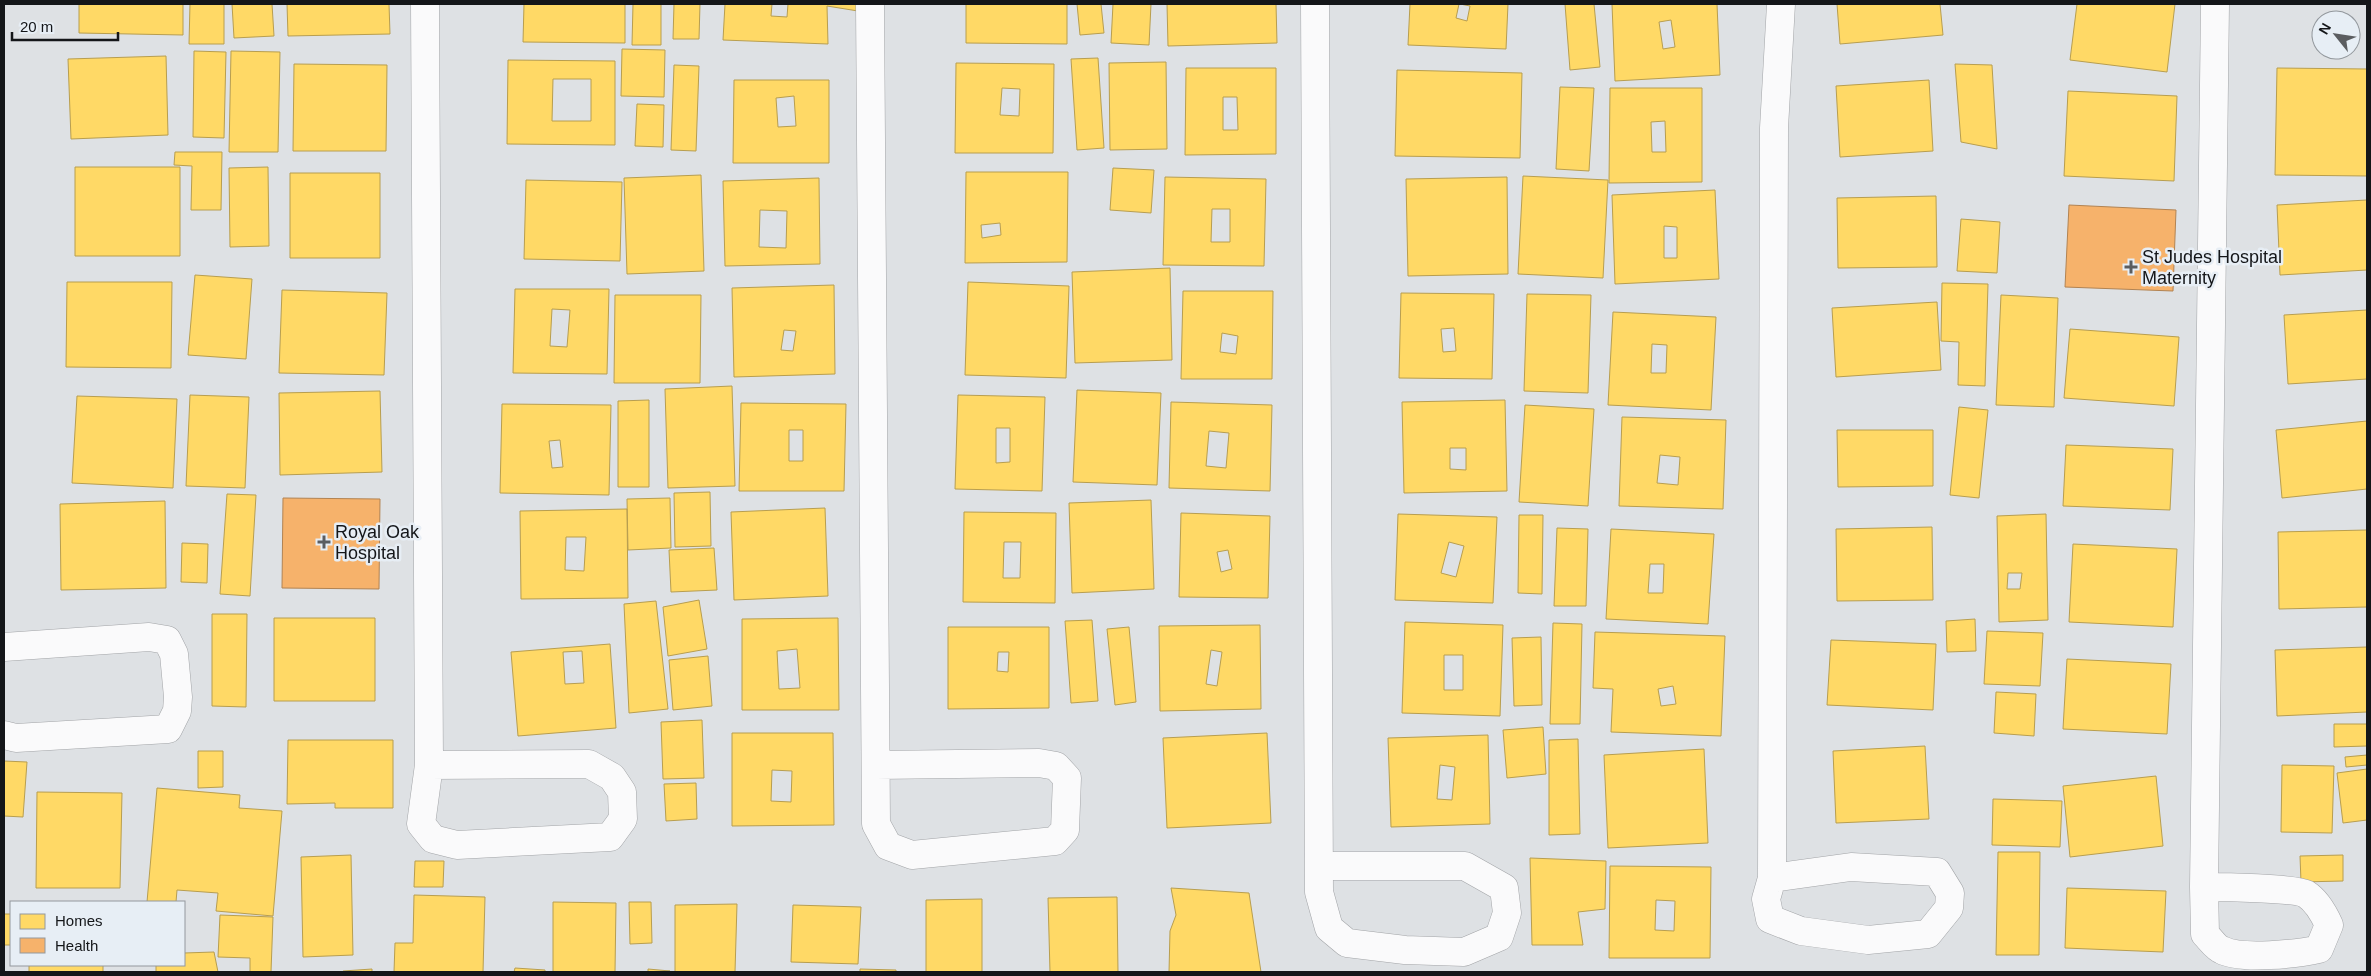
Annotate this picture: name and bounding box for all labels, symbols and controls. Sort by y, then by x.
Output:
scale bar [12,10,119,42]
north arrow [2311,10,2361,60]
text: 20 m [20,18,53,35]
text: N [2315,20,2334,37]
place label: St Judes Hospital Maternity [2142,247,2282,288]
marker: St Judes Hospital Maternity [2124,260,2138,274]
place label: Royal Oak Hospital [335,522,420,563]
marker: Royal Oak Hospital [317,535,331,549]
legend [10,901,185,966]
text: Homes [55,912,103,929]
text: Health [55,937,98,954]

